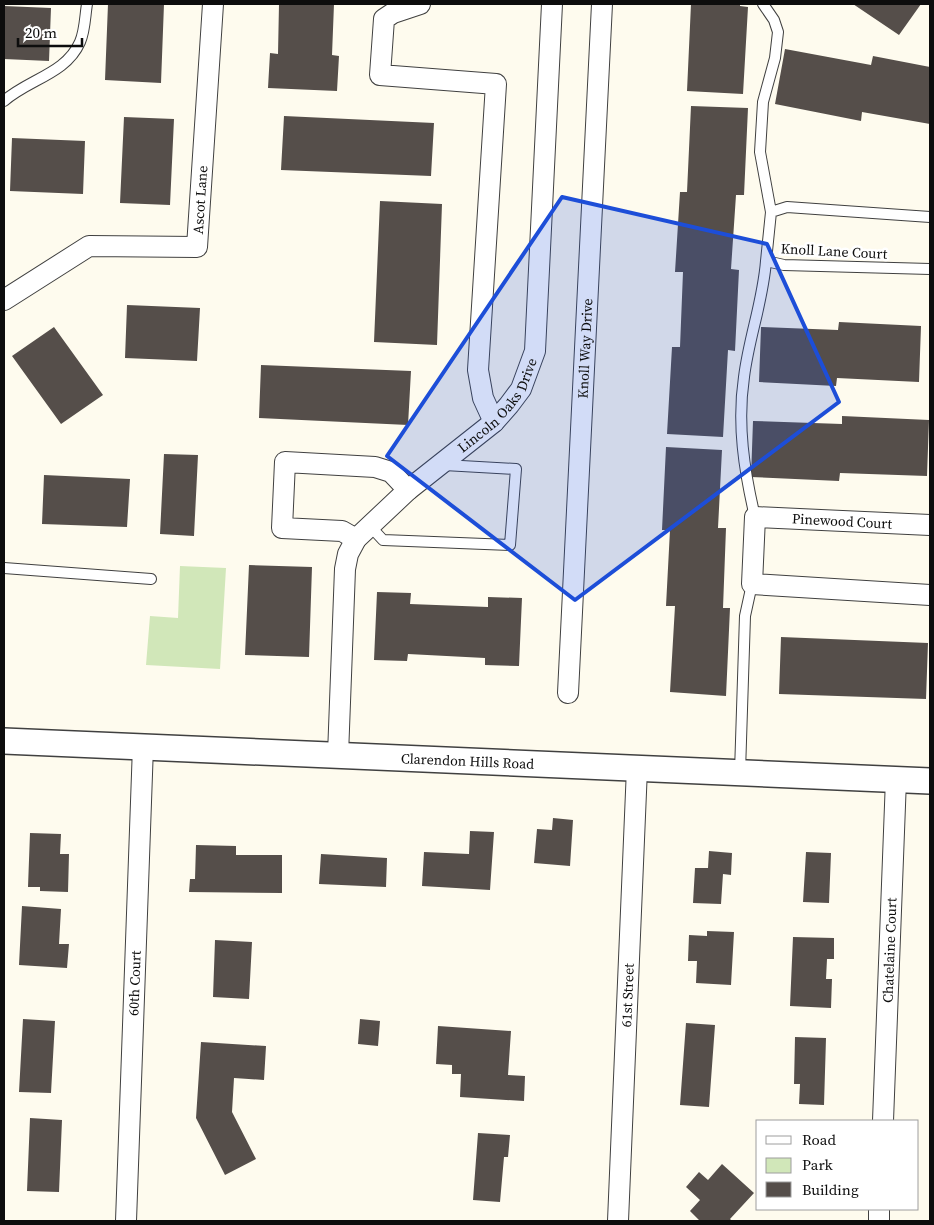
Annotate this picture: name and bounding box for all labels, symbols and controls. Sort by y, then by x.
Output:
scale bar [18,15,81,47]
text: 20 m [25,22,57,43]
street label: Ascot Lane [188,165,212,235]
street label: Knoll Lane Court [780,238,888,264]
street label: Knoll Way Drive [573,298,597,399]
street label: Lincoln Oaks Drive [453,355,542,457]
street label: Pinewood Court [791,508,893,534]
street label: Clarendon Hills Road [400,748,535,774]
street label: Chatelaine Court [877,897,902,1003]
street label: 60th Court [123,950,146,1016]
street label: 61st Street [616,962,639,1028]
legend [756,1120,919,1210]
text: Road [802,1129,836,1150]
text: Park [802,1154,834,1175]
text: Building [802,1179,859,1200]

